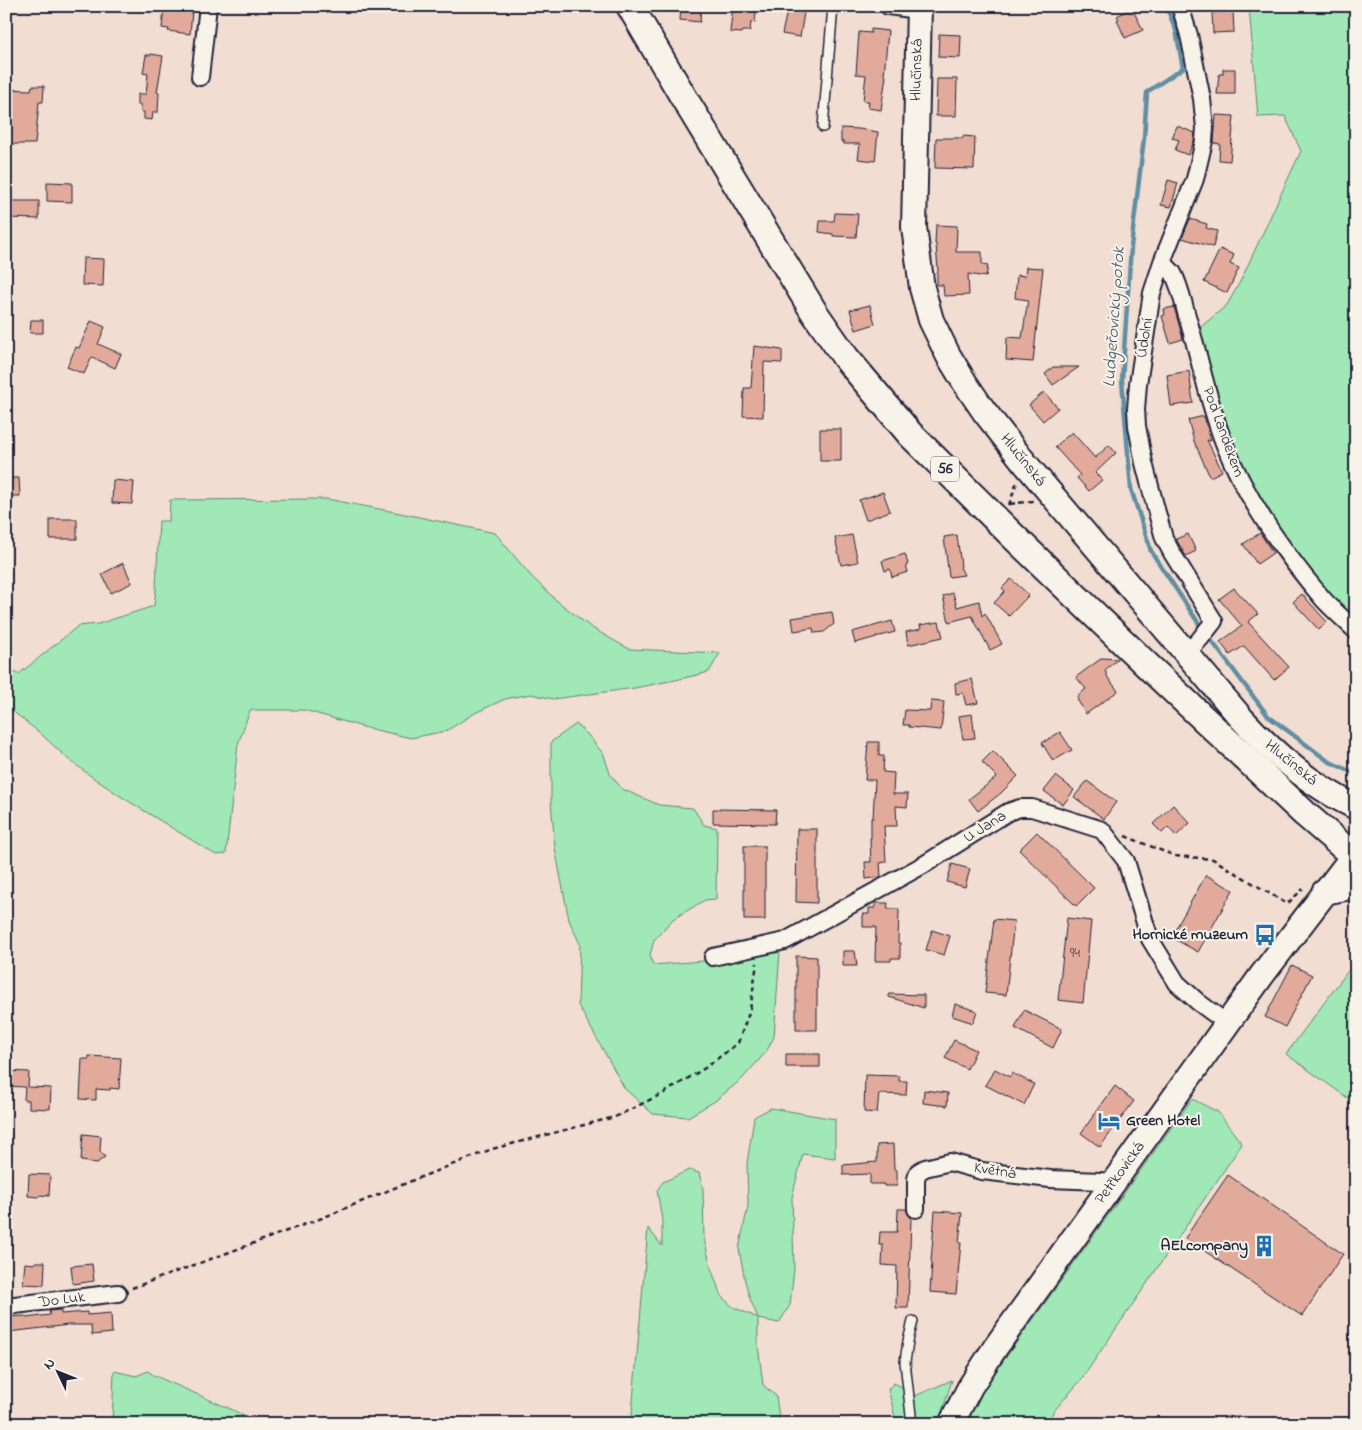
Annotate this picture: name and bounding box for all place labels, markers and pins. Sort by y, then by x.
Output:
bus stop icon: Hornické muzeum [1252,922,1278,948]
place label: Hornické muzeum [1132,923,1249,947]
hotel icon: Green Hotel [1096,1108,1122,1134]
place label: Green Hotel [1126,1109,1200,1133]
building icon: AELcompany [1251,1233,1277,1259]
place label: AELcompany [1161,1234,1248,1259]

